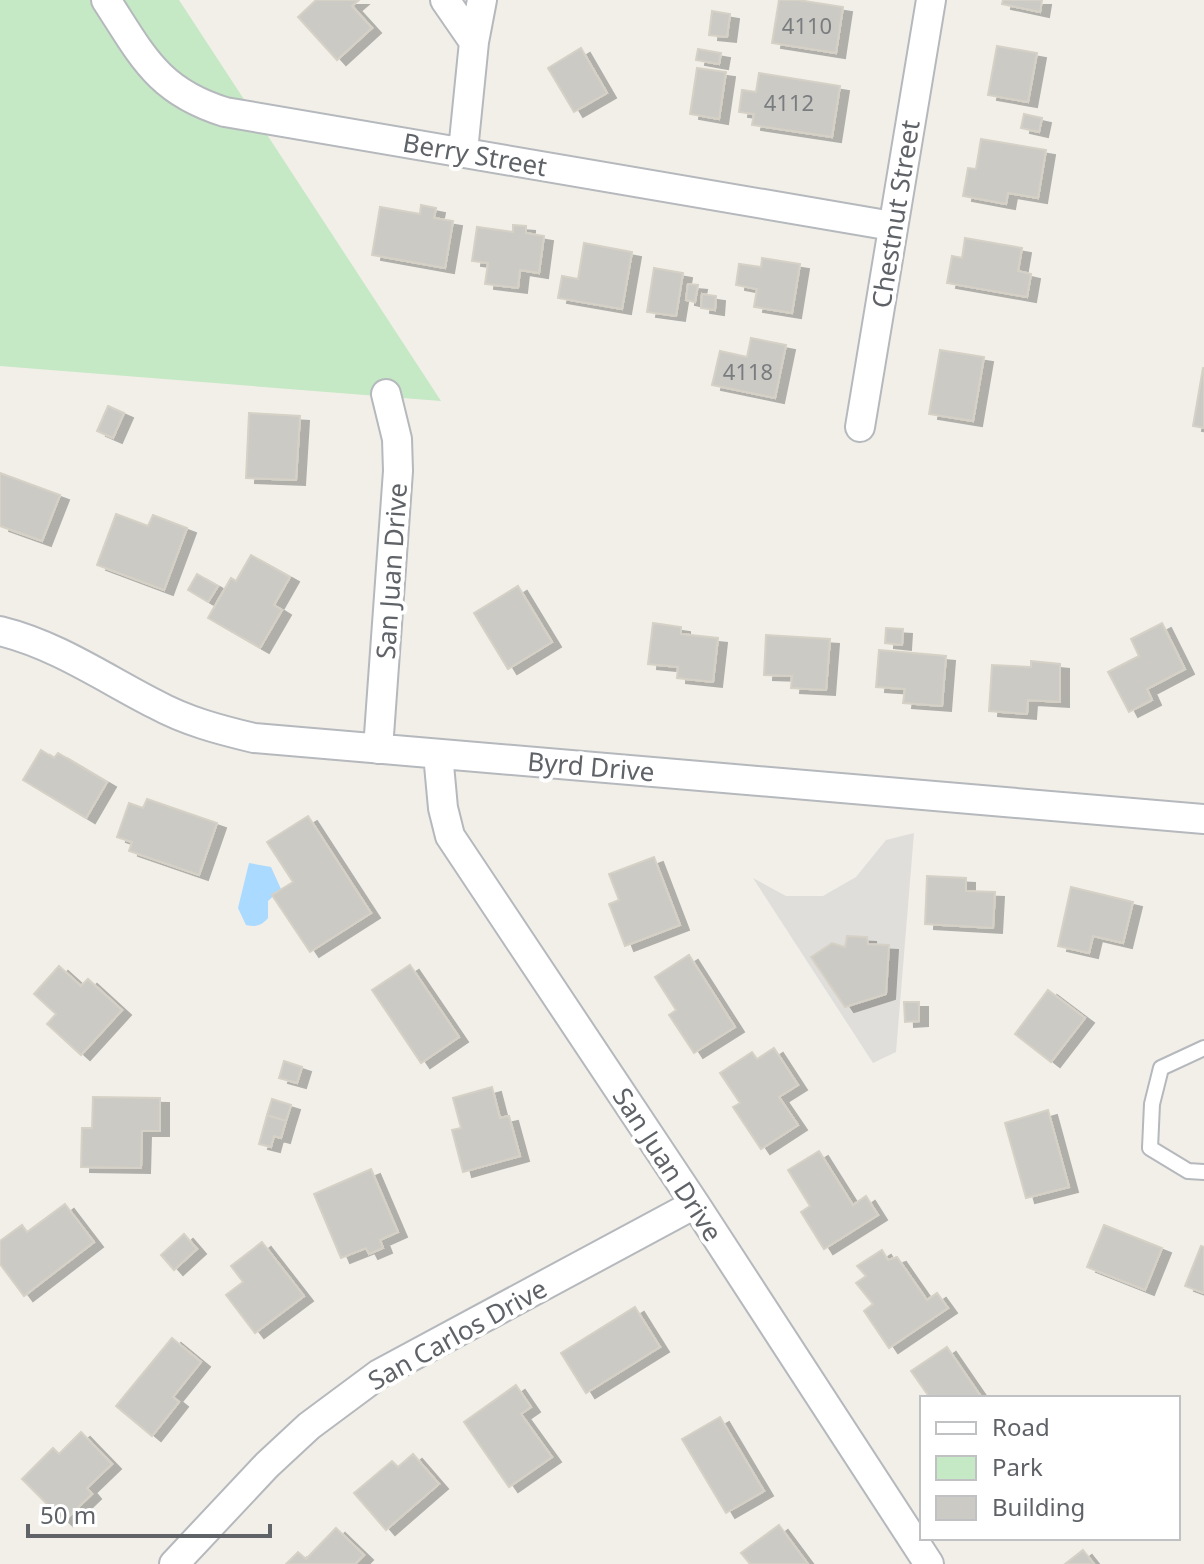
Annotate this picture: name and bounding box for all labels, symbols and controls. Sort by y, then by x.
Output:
house number: 4110 [782,10,832,40]
house number: 4112 [764,87,814,117]
street label: Chestnut Street [862,117,928,311]
street label: Berry Street [400,124,550,184]
house number: 4118 [723,356,773,386]
street label: San Juan Drive [367,482,415,660]
street label: Byrd Drive [526,743,656,789]
street label: San Juan Drive [605,1080,731,1248]
street label: San Carlos Drive [361,1270,553,1398]
legend [920,1396,1180,1540]
text: Road [992,1410,1050,1443]
text: Park [992,1450,1043,1483]
scale bar [28,1488,270,1538]
text: Building [992,1490,1085,1523]
text: 50 m [40,1498,96,1531]

